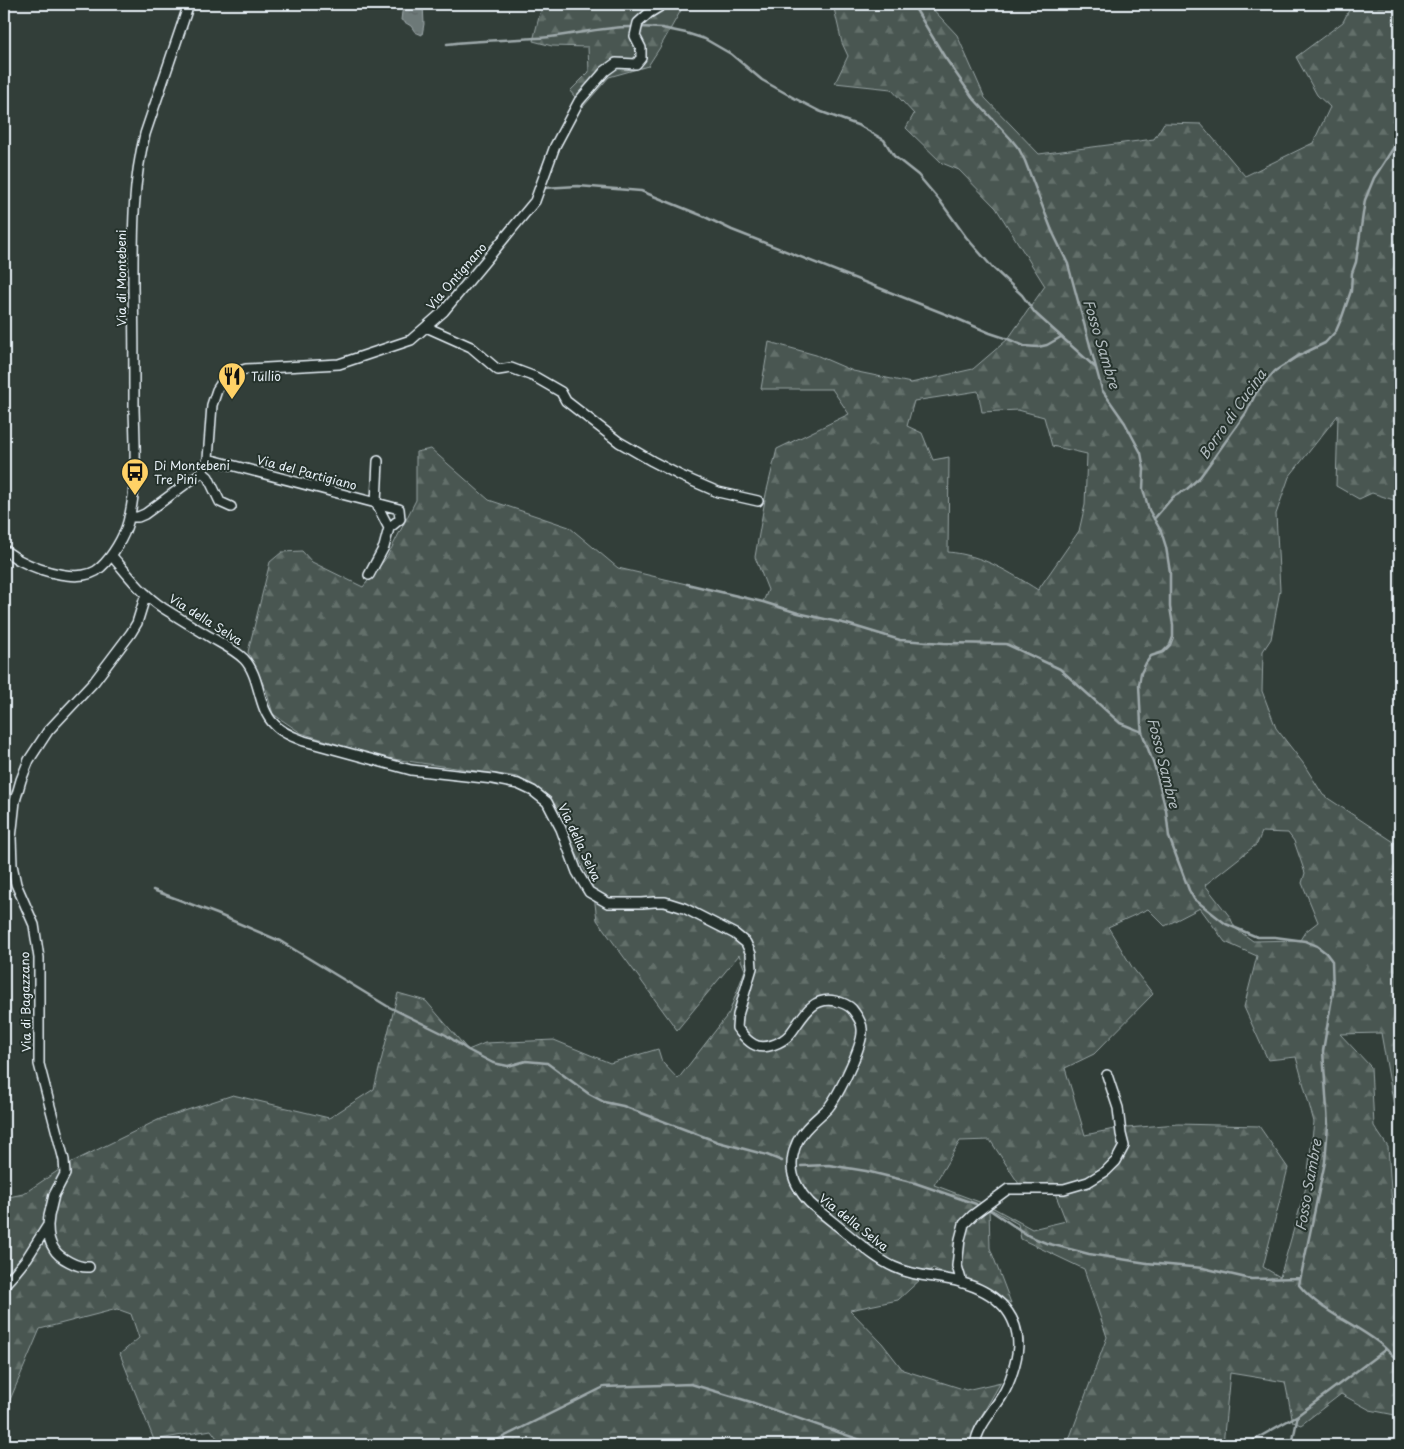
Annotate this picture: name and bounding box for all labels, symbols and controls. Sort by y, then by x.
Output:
street label: Via di Montebeni [112,230,130,326]
street label: Via Ontignano [422,238,491,314]
water label: Fosso Sambre [1078,297,1126,393]
restaurant icon: Tullio [217,361,247,400]
water label: Borro di Cucina [1193,364,1272,463]
place label: Tullio [251,367,281,385]
street label: Via del Partigiano [255,450,359,494]
place label: Di Montebeni Tre Pini [154,456,230,488]
bus stop icon: Di Montebeni Tre Pini [120,457,150,496]
street label: Via della Selva [166,589,247,649]
water label: Fosso Sambre [1143,716,1186,812]
street label: Via della Selva [554,800,606,885]
street label: Via di Bagazzano [15,951,35,1052]
water label: Fosso Sambre [1290,1136,1327,1232]
street label: Via della Selva [815,1189,893,1255]

